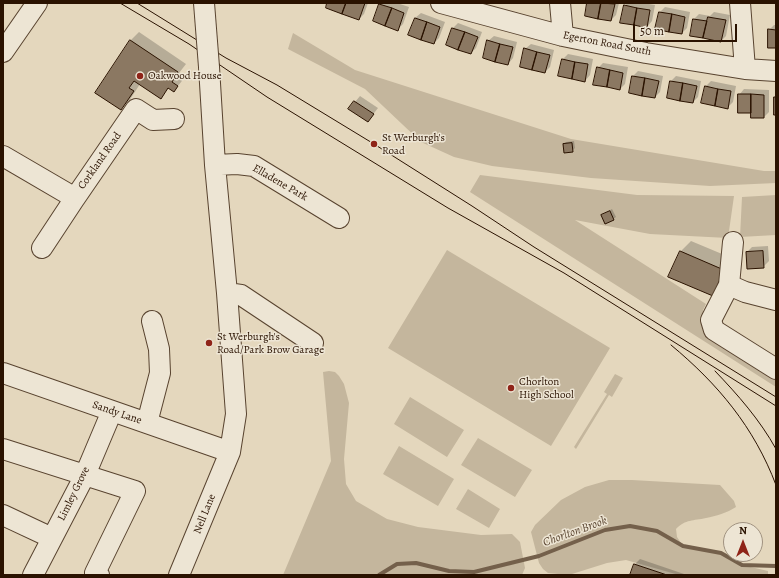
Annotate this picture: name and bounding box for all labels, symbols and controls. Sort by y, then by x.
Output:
scale bar [635,16,739,42]
text: 50 m [640,23,664,39]
street label: Egerton Road South [562,29,652,59]
place label: Oakwood House [148,69,222,83]
marker: Oakwood House [135,71,145,81]
street label: Corkland Road [75,130,125,192]
place label: St Werburgh's Road [382,131,445,157]
marker: St Werburgh's Road [369,139,379,149]
street label: Elladene Park [250,162,310,204]
place label: St Werburgh's Road/Park Brow Garage [217,330,324,356]
marker: St Werburgh's Road/Park Brow Garage [204,338,214,348]
place label: Chorlton High School [519,375,574,401]
marker: Chorlton High School [506,383,516,393]
street label: Sandy Lane [91,398,143,428]
street label: Limley Grove [55,465,93,523]
street label: Nell Lane [191,492,219,536]
water label: Chorlton Brook [541,514,609,550]
north arrow [723,522,763,562]
text: N [739,523,747,538]

